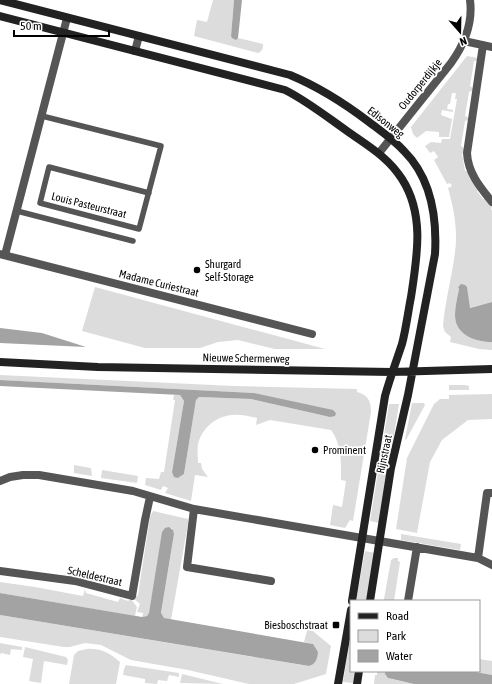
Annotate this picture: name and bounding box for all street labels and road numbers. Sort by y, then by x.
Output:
street label: Oudorperdijkje [396,56,444,112]
street label: Edisonweg [365,104,407,140]
street label: Louis Pasteurstraat [50,190,128,220]
street label: Madame Curiestraat [118,267,200,299]
street label: Nieuwe Schermerweg [202,351,290,365]
street label: Rijnstraat [374,433,394,475]
street label: Scheldestraat [67,564,123,588]

